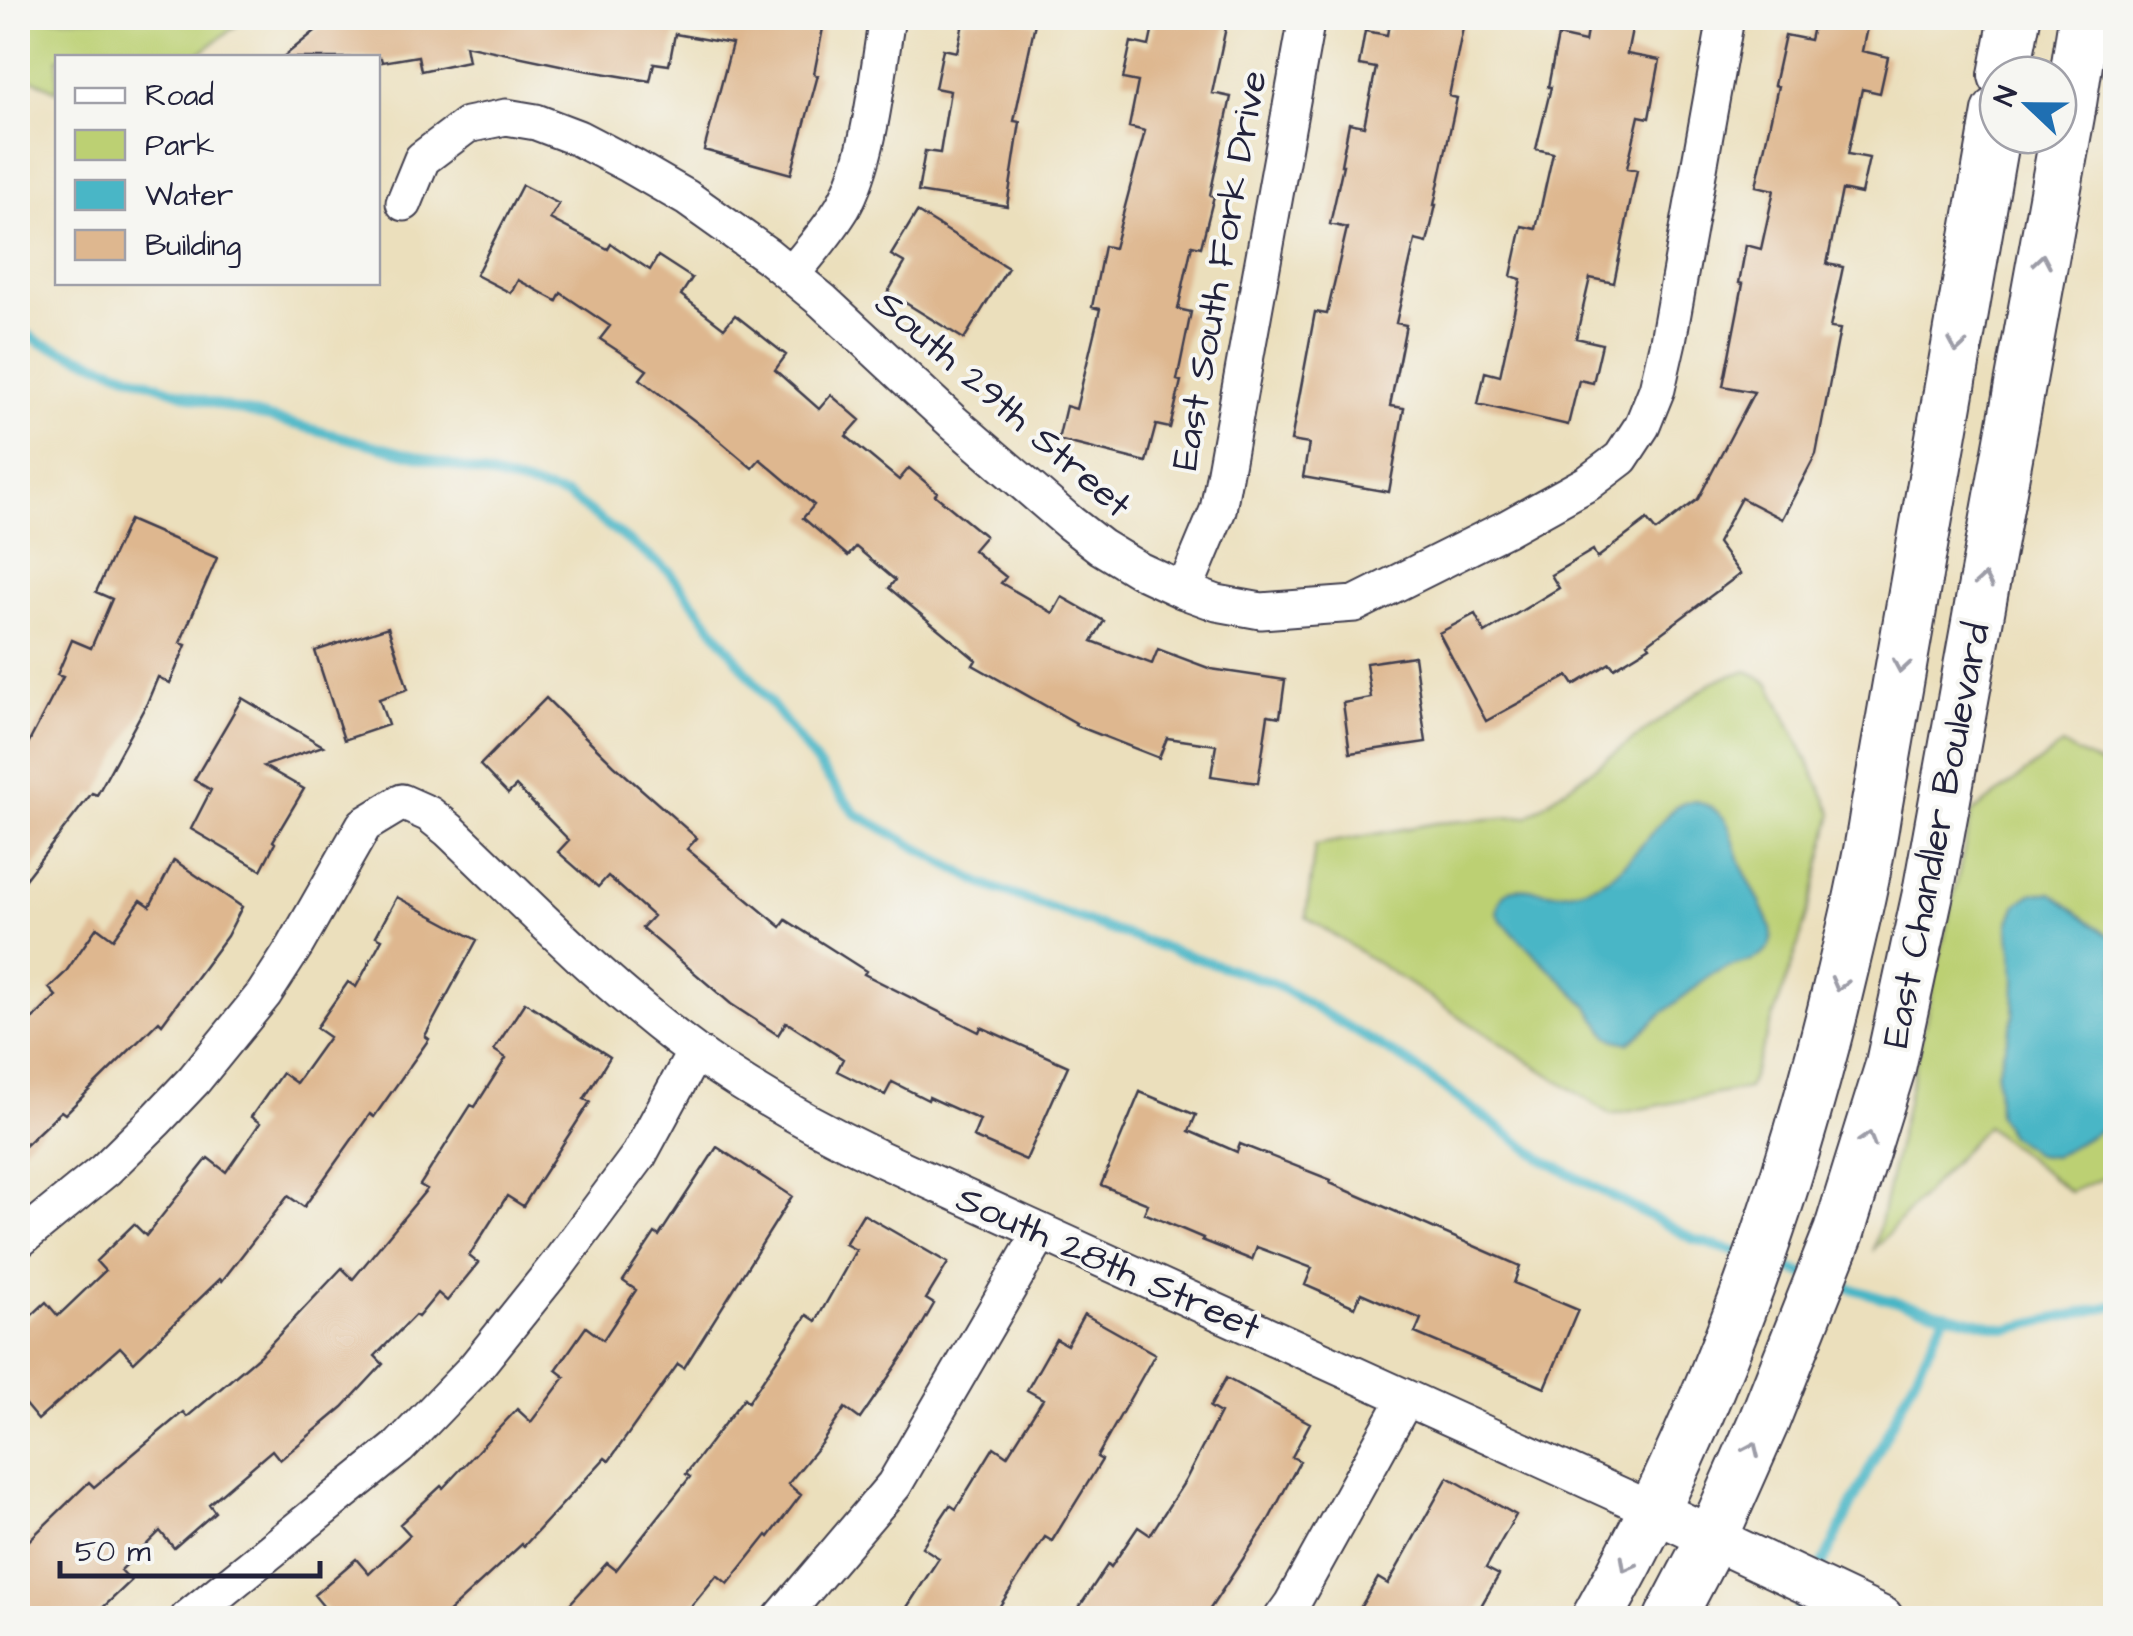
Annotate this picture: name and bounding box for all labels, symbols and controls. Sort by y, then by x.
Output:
legend [55,55,380,285]
north arrow [1978,55,2078,155]
street label: East South Fork Drive [1159,67,1281,474]
text: Road [145,75,214,117]
text: N [1985,80,2028,112]
text: Park [145,125,214,167]
text: Water [145,175,233,217]
text: Building [145,225,241,268]
one-way arrow [2031,253,2052,269]
street label: South 29th Street [863,278,1142,531]
one-way arrow [1947,337,1968,354]
one-way arrow [1973,573,1994,589]
street label: East Chandler Boulevard [1870,619,2004,1052]
one-way arrow [1891,657,1912,674]
one-way arrow [1830,975,1851,992]
one-way arrow [1856,1131,1877,1148]
street label: South 28th Street [948,1173,1268,1354]
one-way arrow [1740,1441,1760,1459]
scale bar [60,1516,320,1578]
text: 50 m [75,1531,151,1573]
one-way arrow [1620,1554,1639,1572]

